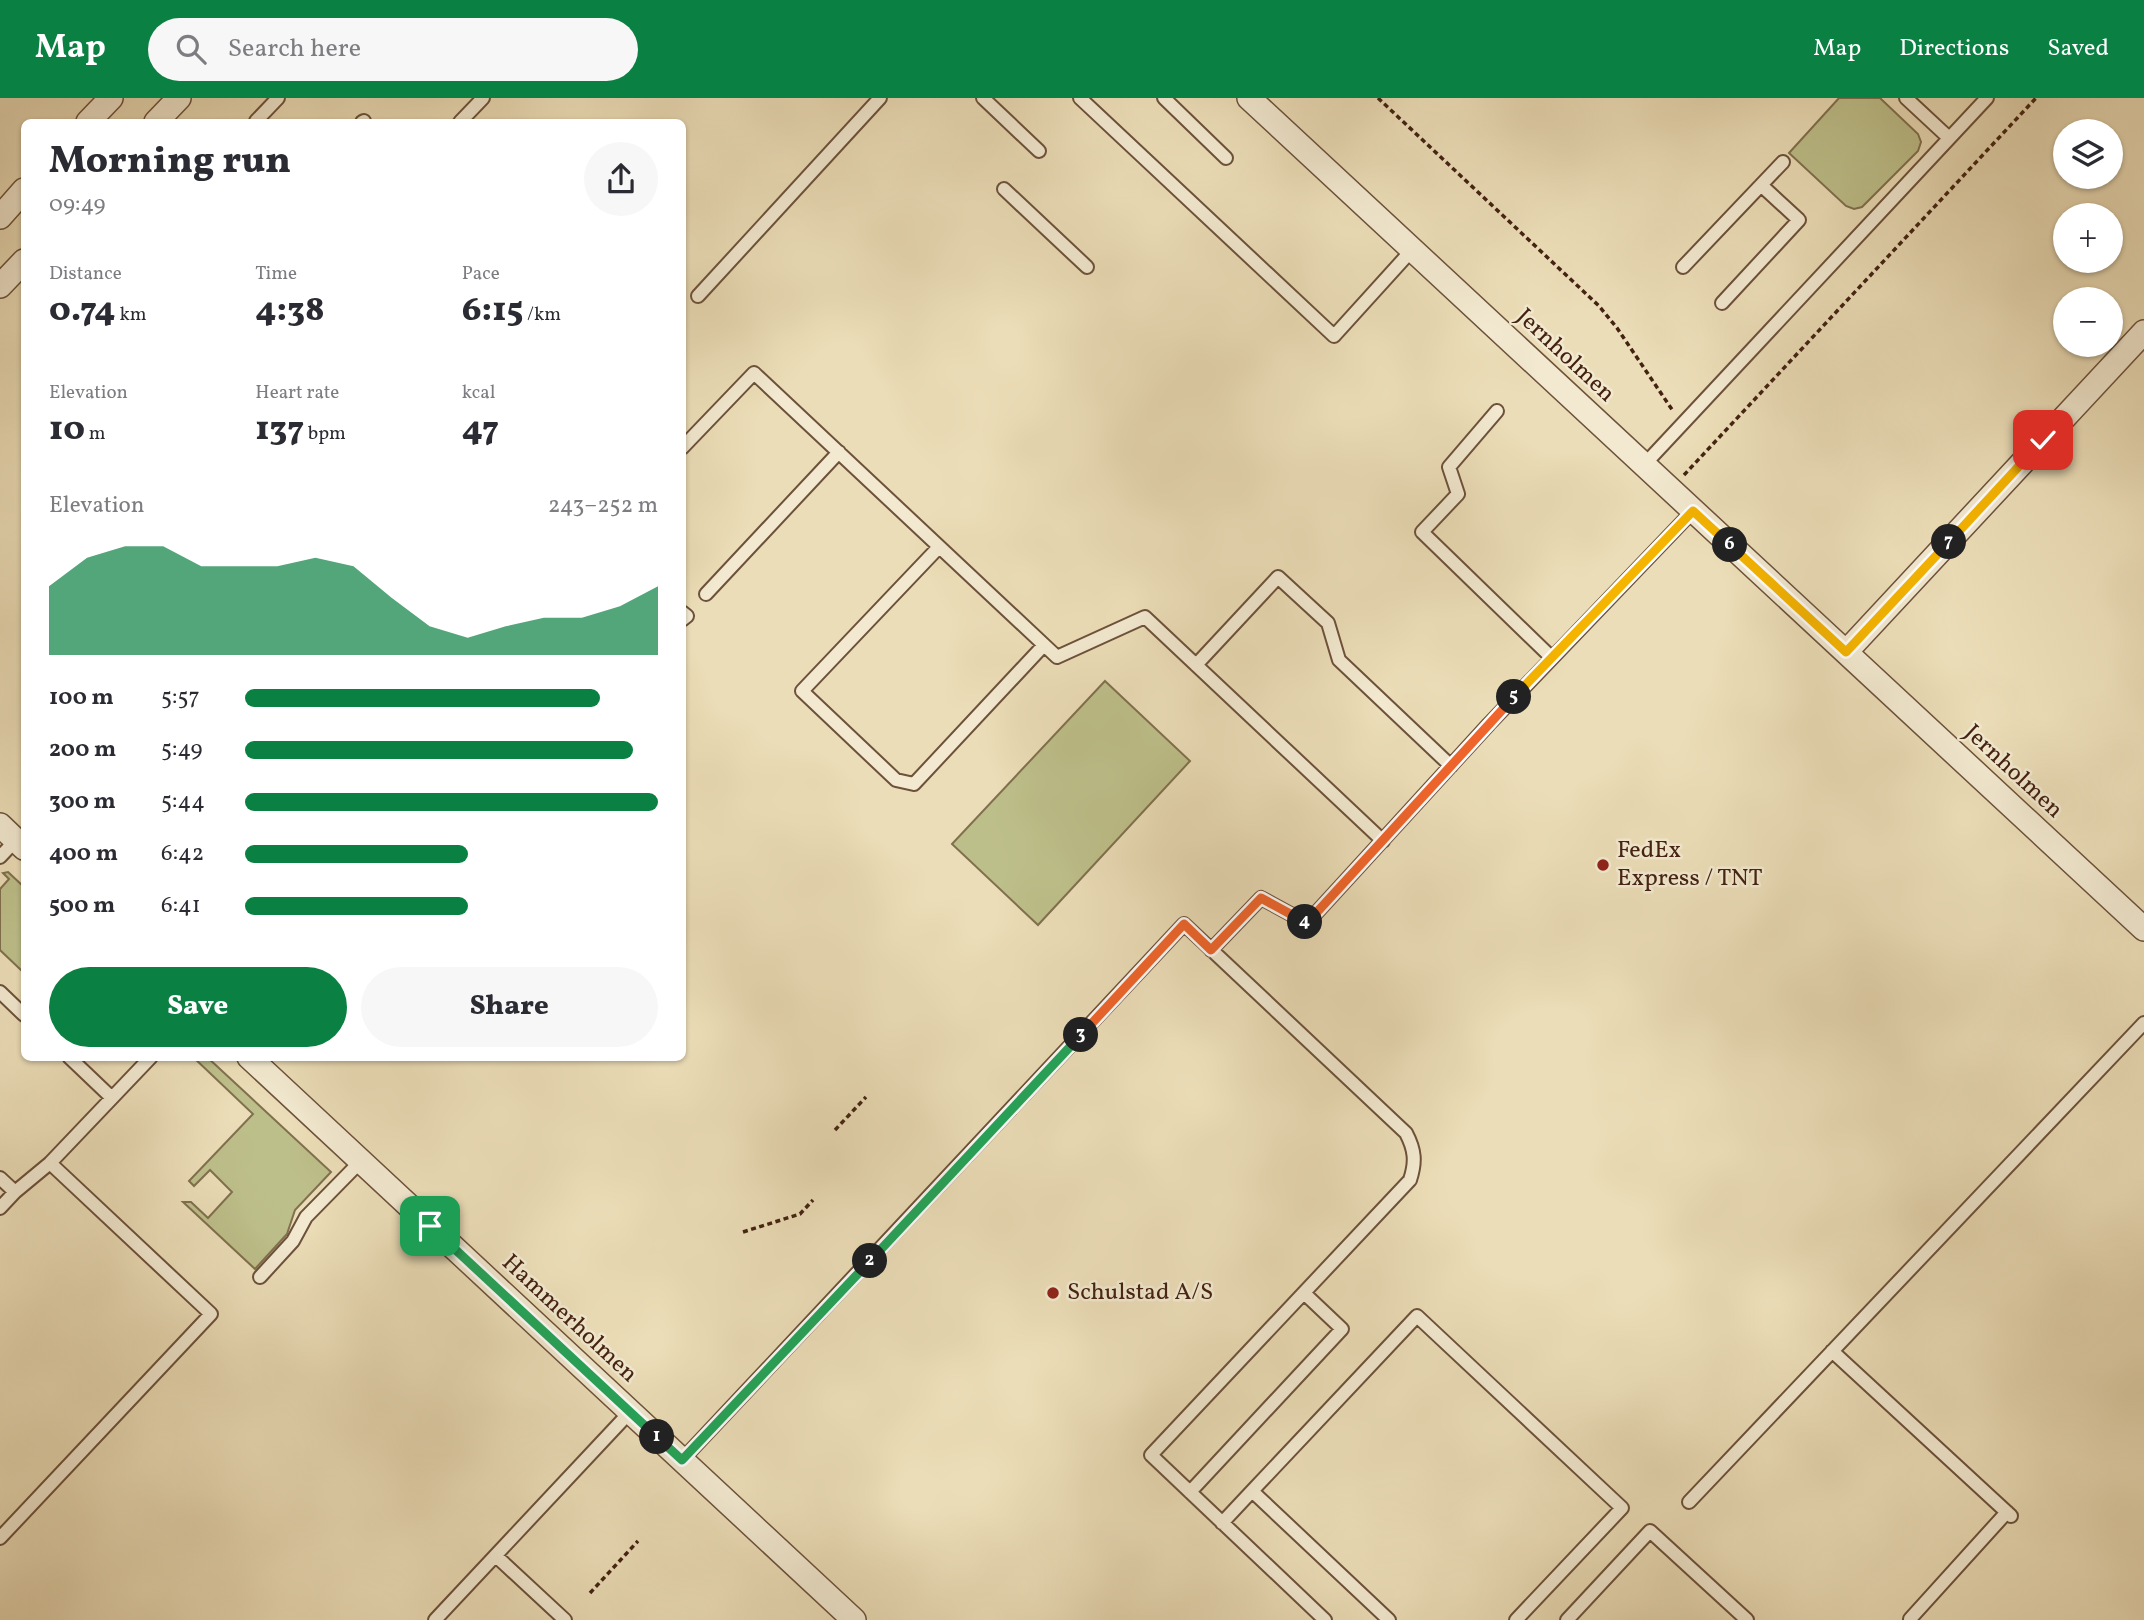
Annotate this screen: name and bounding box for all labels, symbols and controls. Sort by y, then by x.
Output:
search box [148,18,638,81]
text: Map [35,26,106,72]
icon: search [172,30,210,68]
text: Search here [228,31,361,67]
text: Map [1813,32,1861,66]
text: Directions [1899,32,2009,66]
text: Saved [2047,32,2109,66]
map controls [2053,119,2123,357]
button: layers [2053,119,2123,189]
text: Morning run [49,136,291,189]
button: share [584,142,658,216]
text: 09:49 [49,189,105,221]
button: + [2053,203,2123,273]
text: Distance [49,261,122,287]
text: Time [255,261,297,287]
text: Pace [462,261,500,287]
text: 0.74 [49,287,116,335]
text: 4:38 [255,287,325,335]
text: 6:15 [462,287,523,335]
button: − [2053,287,2123,357]
street label: Jernholmen [1508,301,1622,411]
text: km [116,302,147,328]
text: /km [523,302,561,328]
text: Elevation [49,380,128,406]
text: Heart rate [255,380,339,406]
text: kcal [462,380,495,406]
text: 10 [49,406,85,454]
text: 137 [255,406,304,454]
text: 47 [462,406,499,454]
pin [2013,410,2073,470]
text: m [85,421,106,447]
text: bpm [304,421,346,447]
icon: check [2024,421,2062,459]
text: Elevation [49,490,145,522]
text: 243–252 m [548,490,658,522]
pin: 7 [1932,524,1966,560]
pin: 6 [1712,528,1748,562]
text: 7 [1944,528,1953,554]
text: 6 [1724,531,1735,557]
pin: 5 [1496,680,1532,714]
text: 100 m [49,682,114,714]
text: 5:57 [161,682,200,714]
text: 5 [1509,683,1518,709]
street label: Jernholmen [1956,717,2070,827]
text: 200 m [49,734,116,766]
text: 5:49 [161,734,202,766]
text: 300 m [49,786,116,818]
text: 5:44 [161,786,205,818]
place label: FedEx Express / TNT [1617,834,1763,896]
text: 400 m [49,838,118,870]
text: 6:42 [161,838,204,870]
marker: FedEx Express / TNT [1595,857,1611,873]
text: 500 m [49,890,115,922]
text: 6:41 [161,890,201,922]
pin: 4 [1288,904,1322,940]
text: 4 [1299,908,1310,934]
button: Save [49,967,347,1047]
button: Share [361,967,658,1047]
pin: 3 [1064,1018,1098,1052]
text: 3 [1076,1021,1085,1047]
pin [400,1196,460,1256]
icon: arrive [411,1207,449,1245]
pin: 2 [852,1244,888,1278]
street label: Hammerholmen [493,1247,645,1391]
text: 2 [865,1247,874,1273]
place label: Schulstad A/S [1067,1276,1213,1310]
marker: Schulstad A/S [1045,1285,1061,1301]
pin: 1 [640,1420,674,1454]
text: 1 [653,1423,660,1449]

